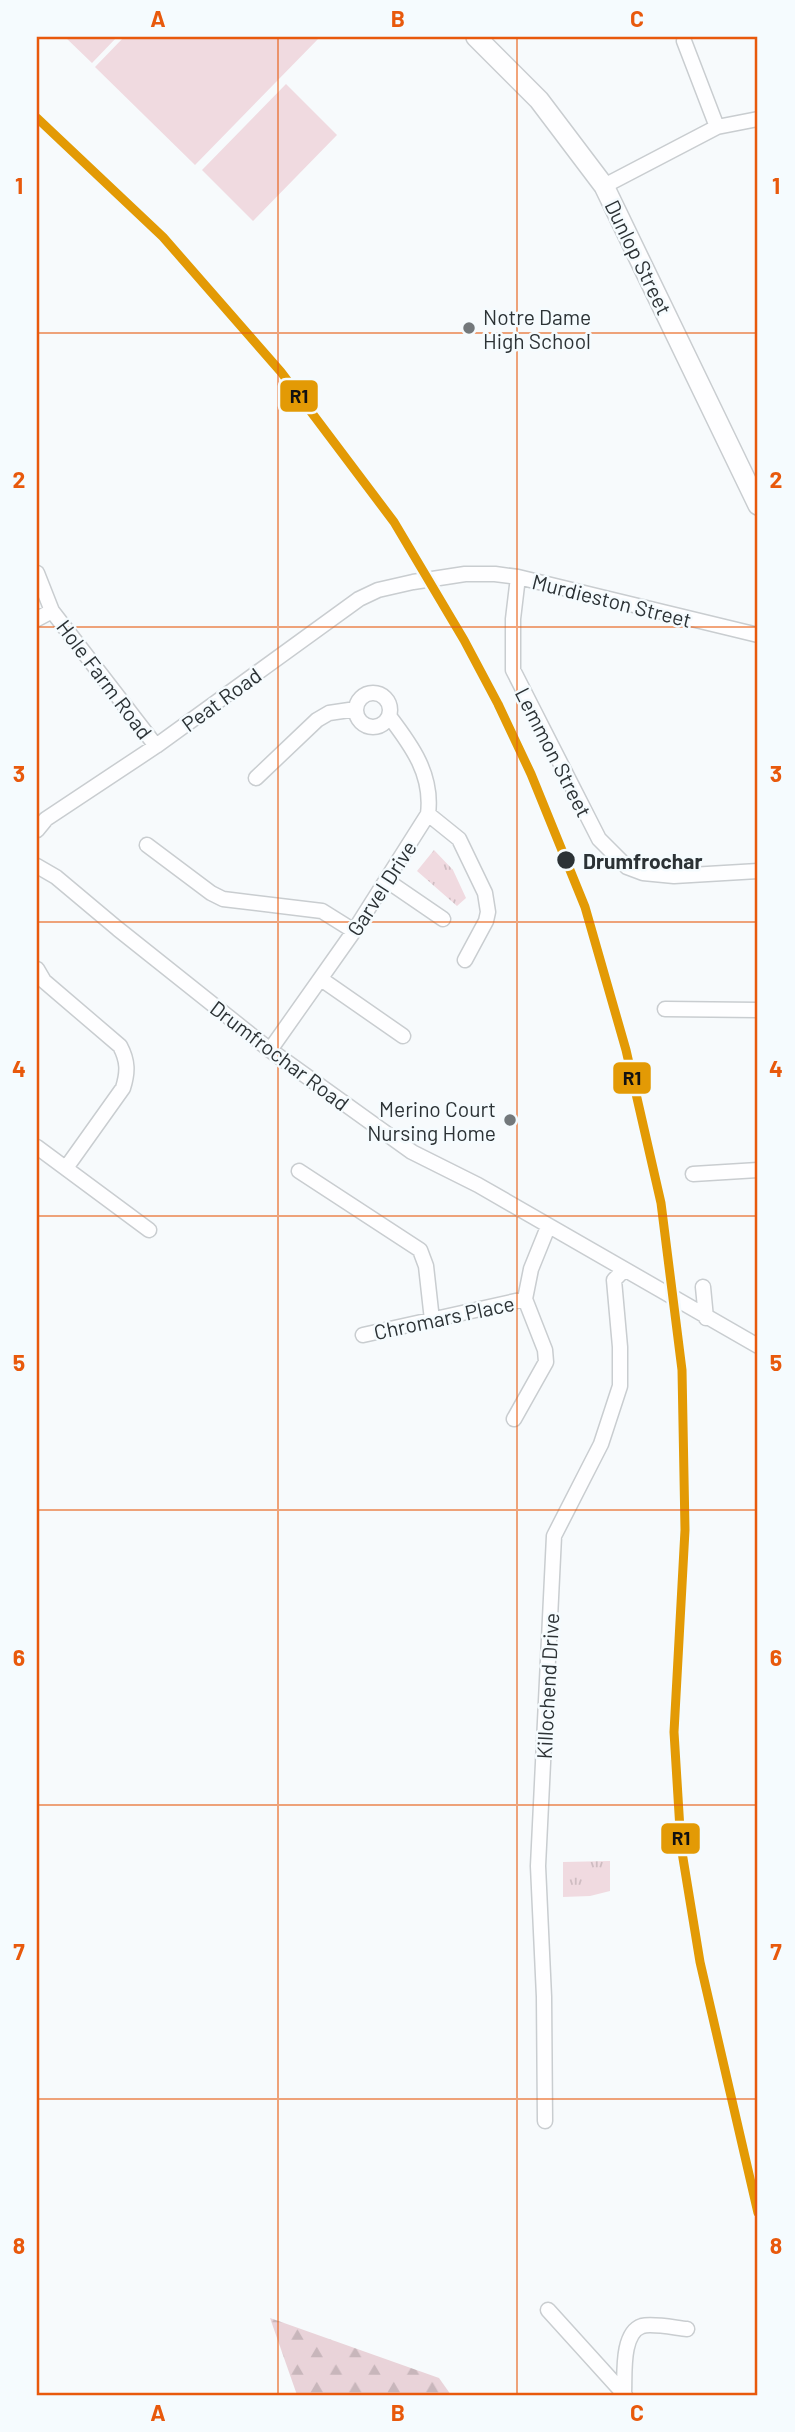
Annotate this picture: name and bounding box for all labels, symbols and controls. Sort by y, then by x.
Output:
text: A [150,4,166,32]
text: B [391,4,405,32]
text: C [630,4,644,32]
text: 1 [15,171,23,199]
text: 1 [772,171,780,199]
street label: Dunlop Street [600,196,678,318]
place label: Notre Dame High School [483,304,591,353]
marker: Notre Dame High School [461,320,477,336]
line badge: R1 [279,379,319,413]
text: R1 [290,384,308,407]
text: 2 [13,465,25,493]
text: 2 [770,465,782,493]
street label: Murdieston Street [530,568,694,632]
street label: Hole Farm Road [52,614,158,744]
street label: Peat Road [176,662,266,736]
street label: Lemmon Street [511,683,597,821]
text: 3 [13,759,25,787]
text: 3 [770,759,782,787]
street label: Garvel Drive [341,836,421,940]
place label: Drumfrochar [583,848,703,873]
marker: Drumfrochar [555,849,577,871]
street label: Drumfrochar Road [206,995,354,1115]
text: 4 [12,1054,26,1082]
text: 4 [769,1054,783,1082]
line badge: R1 [612,1061,652,1095]
text: R1 [623,1066,641,1089]
place label: Merino Court Nursing Home [367,1096,496,1145]
marker: Merino Court Nursing Home [502,1112,518,1128]
street label: Chromars Place [371,1290,517,1344]
text: 5 [13,1348,25,1376]
text: 5 [770,1348,782,1376]
street label: Killochend Drive [531,1612,563,1760]
text: 6 [13,1643,25,1671]
text: 6 [770,1643,782,1671]
line badge: R1 [660,1822,701,1855]
text: R1 [672,1826,690,1849]
text: 7 [13,1937,25,1965]
text: 7 [770,1937,782,1965]
text: 8 [13,2231,25,2259]
text: 8 [770,2231,782,2259]
text: A [150,2398,166,2426]
text: B [391,2398,405,2426]
text: C [630,2398,644,2426]

